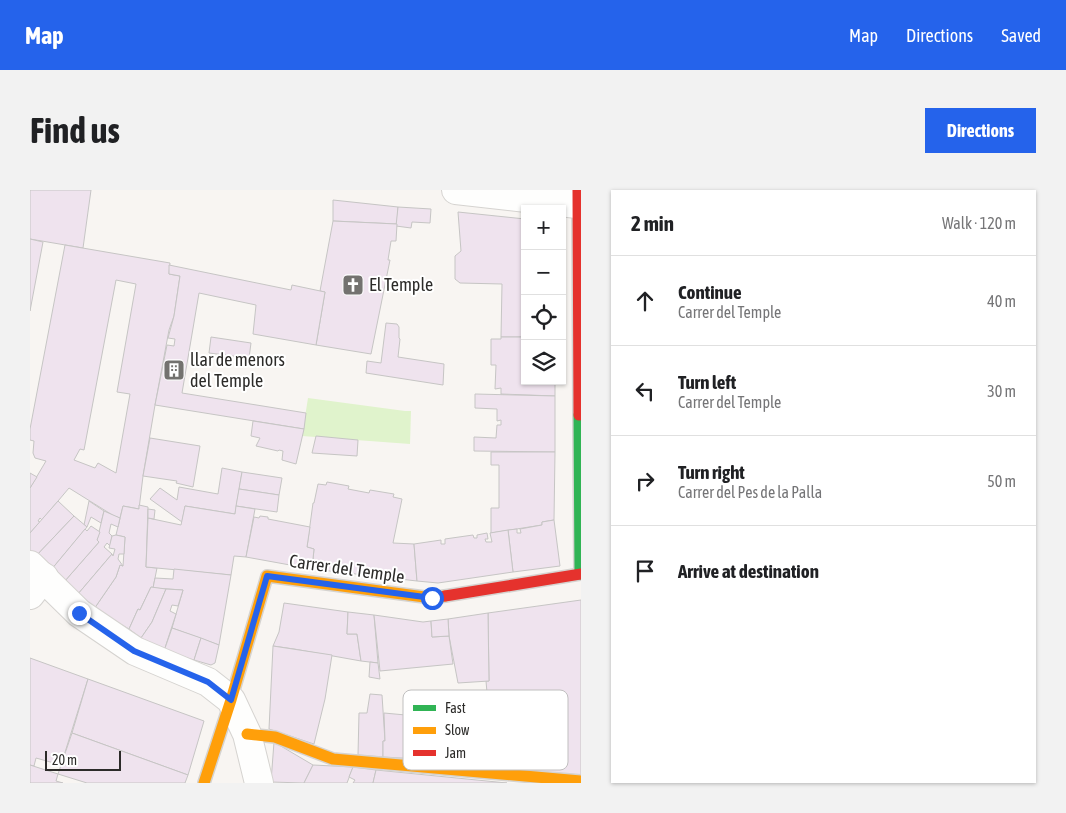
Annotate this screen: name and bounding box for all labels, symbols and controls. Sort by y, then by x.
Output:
text: Map [25,22,64,49]
text: Map [849,25,878,46]
text: Directions [906,25,973,46]
text: Saved [1001,25,1041,46]
button: Directions [925,108,1036,153]
text: Find us [30,110,120,150]
map controls [521,205,566,385]
button: + [521,205,566,250]
text: 2 min [631,211,674,235]
text: Walk · 120 m [942,214,1016,232]
button: − [521,250,566,295]
church icon: El Temple [341,273,365,297]
place label: El Temple [369,274,433,295]
text: Continue [678,281,742,303]
icon: ahead [631,287,659,315]
text: 40 m [987,292,1016,310]
button: locate [521,295,566,340]
text: Carrer del Temple [678,303,781,321]
button: layers [521,340,566,385]
place label: llar de menors del Temple [190,349,285,391]
building icon: llar de menors del Temple [162,358,186,382]
text: Turn left [678,371,736,393]
icon: left [631,377,659,405]
text: 30 m [987,382,1016,400]
text: Carrer del Temple [678,393,781,411]
text: Turn right [678,461,745,483]
icon: right [631,467,659,495]
text: 50 m [987,472,1016,490]
text: Carrer del Pes de la Palla [678,483,822,501]
street label: Carrer del Temple [288,550,406,587]
icon: arrive [631,557,659,585]
text: Arrive at destination [678,560,819,582]
route start [421,587,444,610]
route end [68,602,91,625]
legend [403,690,568,770]
text: Fast [445,700,466,716]
text: Slow [445,722,470,738]
text: Jam [445,745,466,761]
scale bar [45,748,121,771]
text: 20 m [52,752,77,768]

